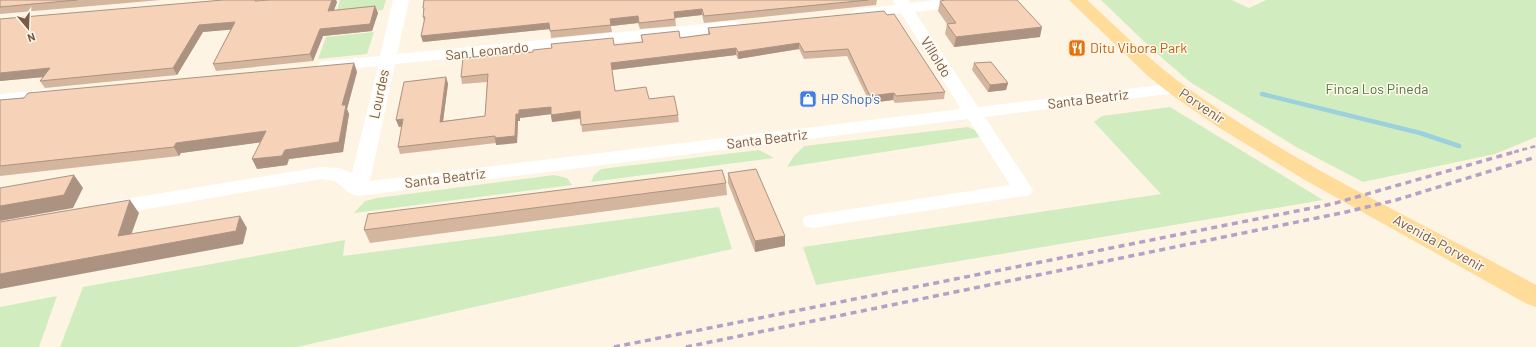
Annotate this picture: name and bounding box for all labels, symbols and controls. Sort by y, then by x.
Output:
north arrow [8,8,48,48]
text: N [26,31,37,45]
street label: Villoldo [917,33,955,80]
street label: San Leonardo [444,38,529,63]
restaurant icon: Ditu Vibora Park [1067,38,1087,58]
place label: Ditu Vibora Park [1090,39,1187,56]
street label: Lourdes [365,68,392,120]
park label: Finca Los Pineda [1326,80,1428,97]
street label: Porvenir [1176,84,1228,127]
street label: Santa Beatriz [1047,85,1129,112]
shop icon: HP Shop's [798,89,818,109]
place label: HP Shop's [821,90,880,107]
street label: Santa Beatriz [726,125,808,152]
street label: Santa Beatriz [404,164,486,191]
street label: Avenida Porvenir [1391,210,1488,275]

